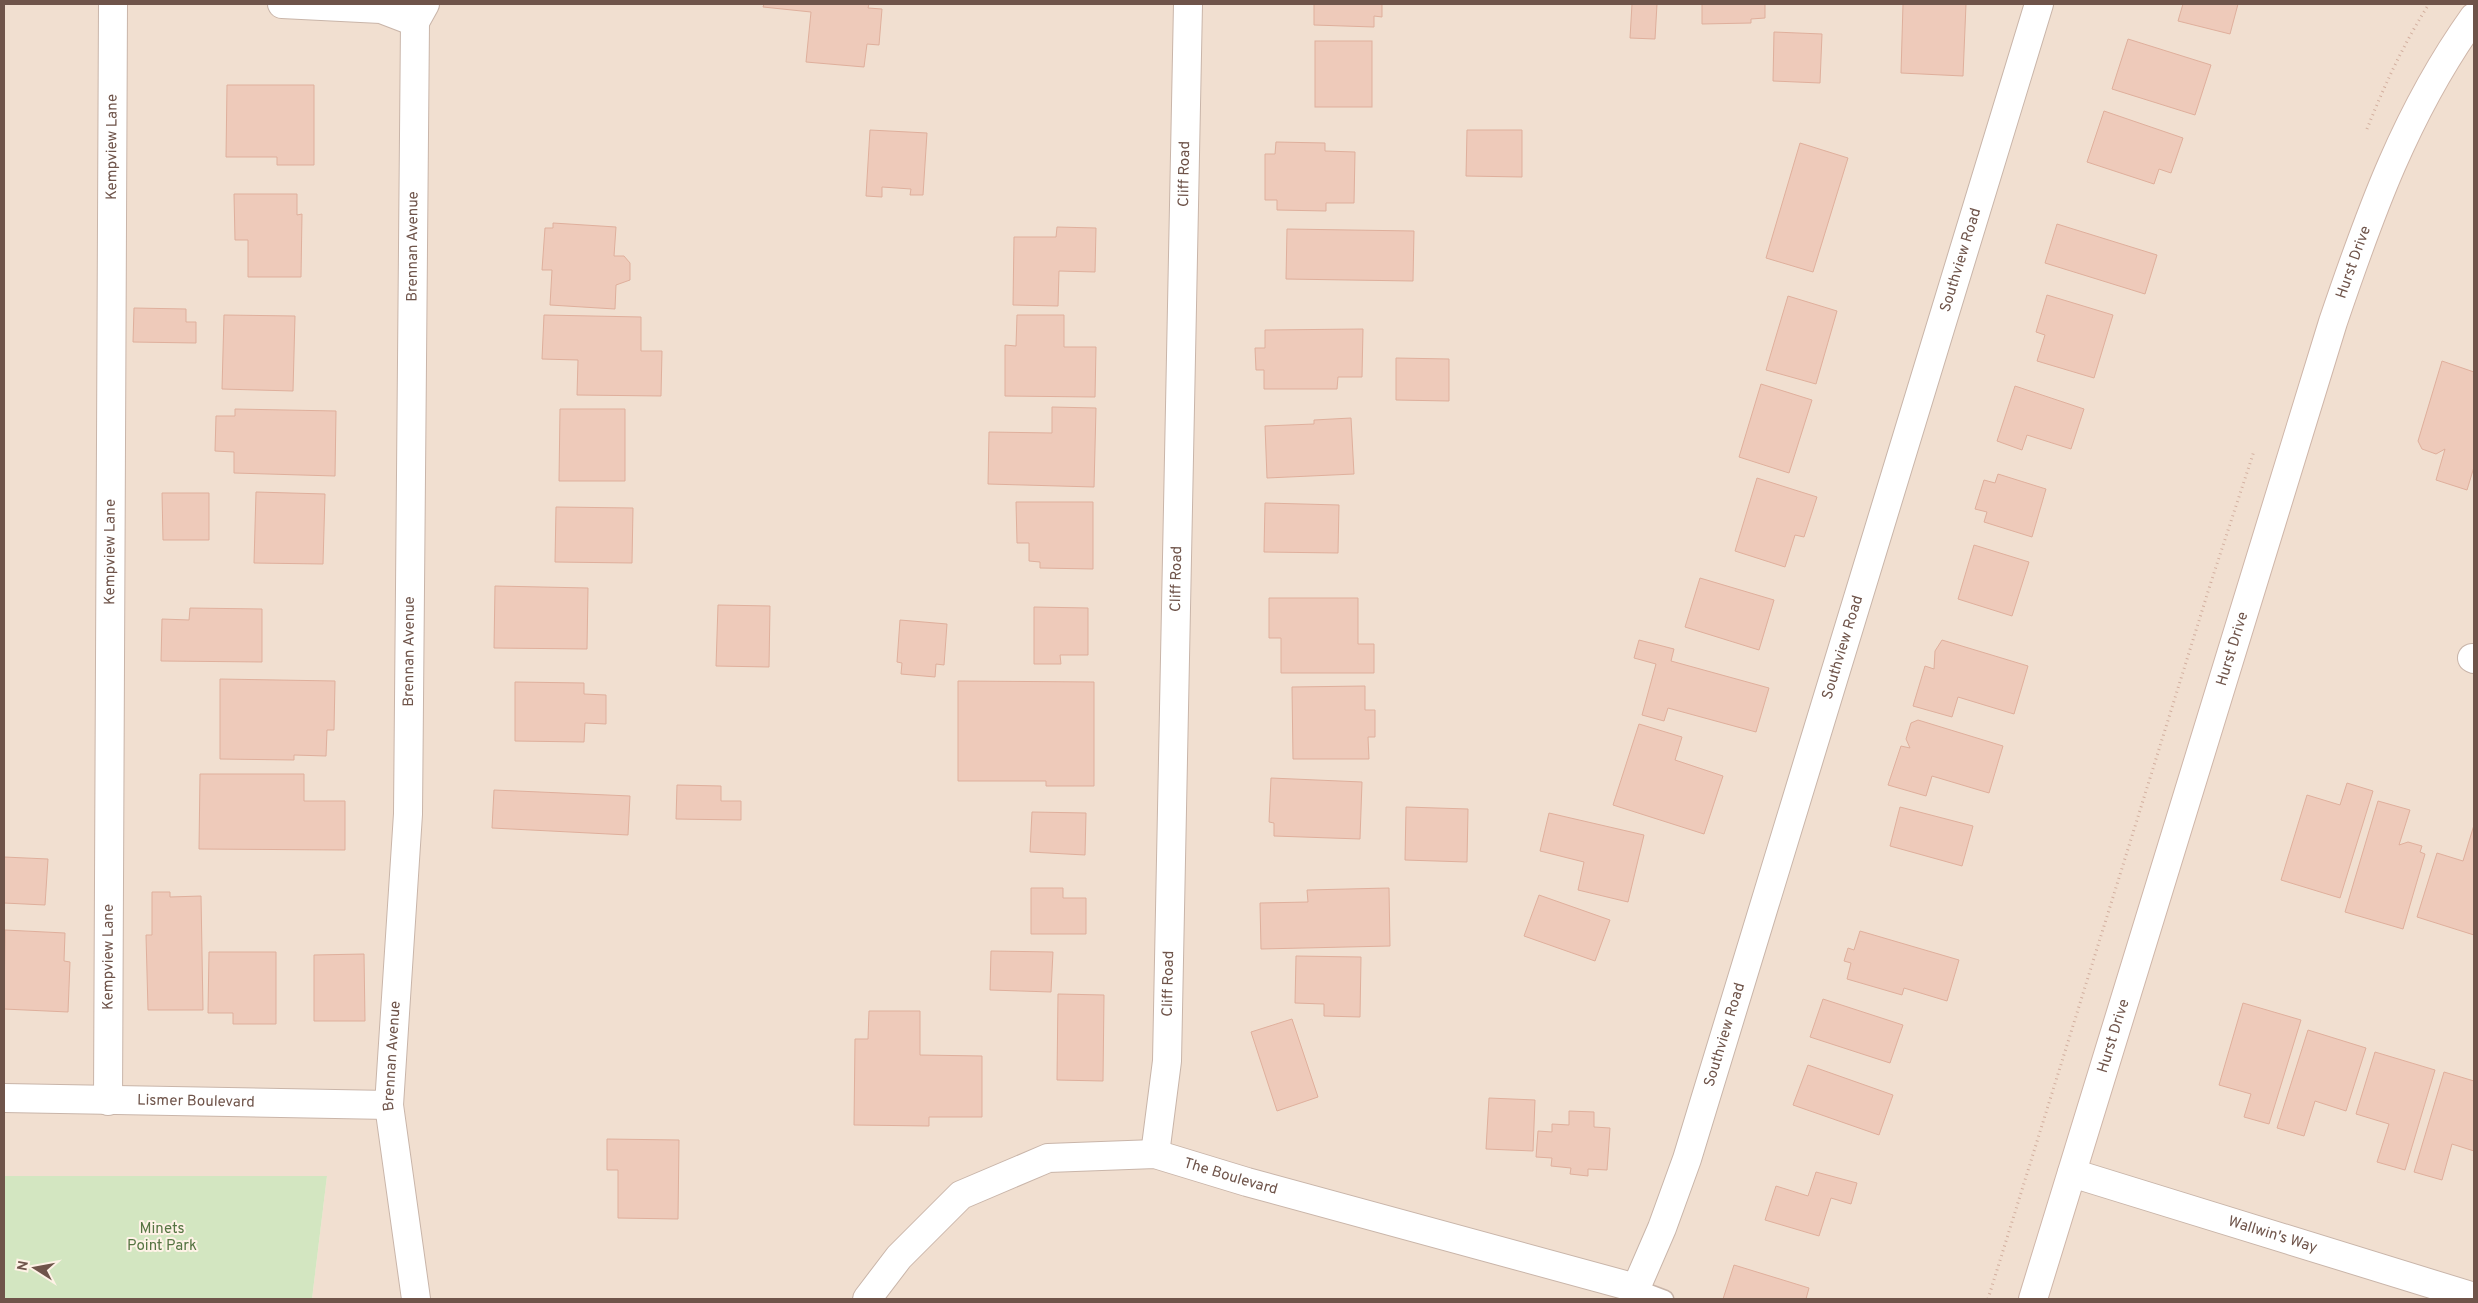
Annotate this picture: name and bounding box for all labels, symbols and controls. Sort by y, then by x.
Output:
street label: Kempview Lane [103,94,122,200]
street label: Cliff Road [1174,141,1195,207]
street label: Brennan Avenue [403,191,423,302]
street label: Southview Road [1936,206,1986,314]
street label: Hurst Drive [2332,223,2376,301]
street label: Kempview Lane [101,499,120,605]
street label: Cliff Road [1166,546,1187,612]
street label: Southview Road [1818,593,1868,702]
street label: Brennan Avenue [399,596,419,707]
street label: Hurst Drive [2212,610,2253,688]
street label: Kempview Lane [99,904,118,1010]
street label: Cliff Road [1158,951,1179,1017]
street label: Southview Road [1700,981,1750,1089]
street label: Hurst Drive [2093,997,2134,1075]
street label: Brennan Avenue [379,1000,405,1112]
street label: Lismer Boulevard [137,1091,255,1112]
street label: The Boulevard [1181,1154,1280,1199]
street label: Wallwin's Way [2226,1212,2320,1258]
park label: Minets Point Park [127,1220,197,1256]
north arrow [10,1243,60,1293]
text: N [14,1259,33,1272]

